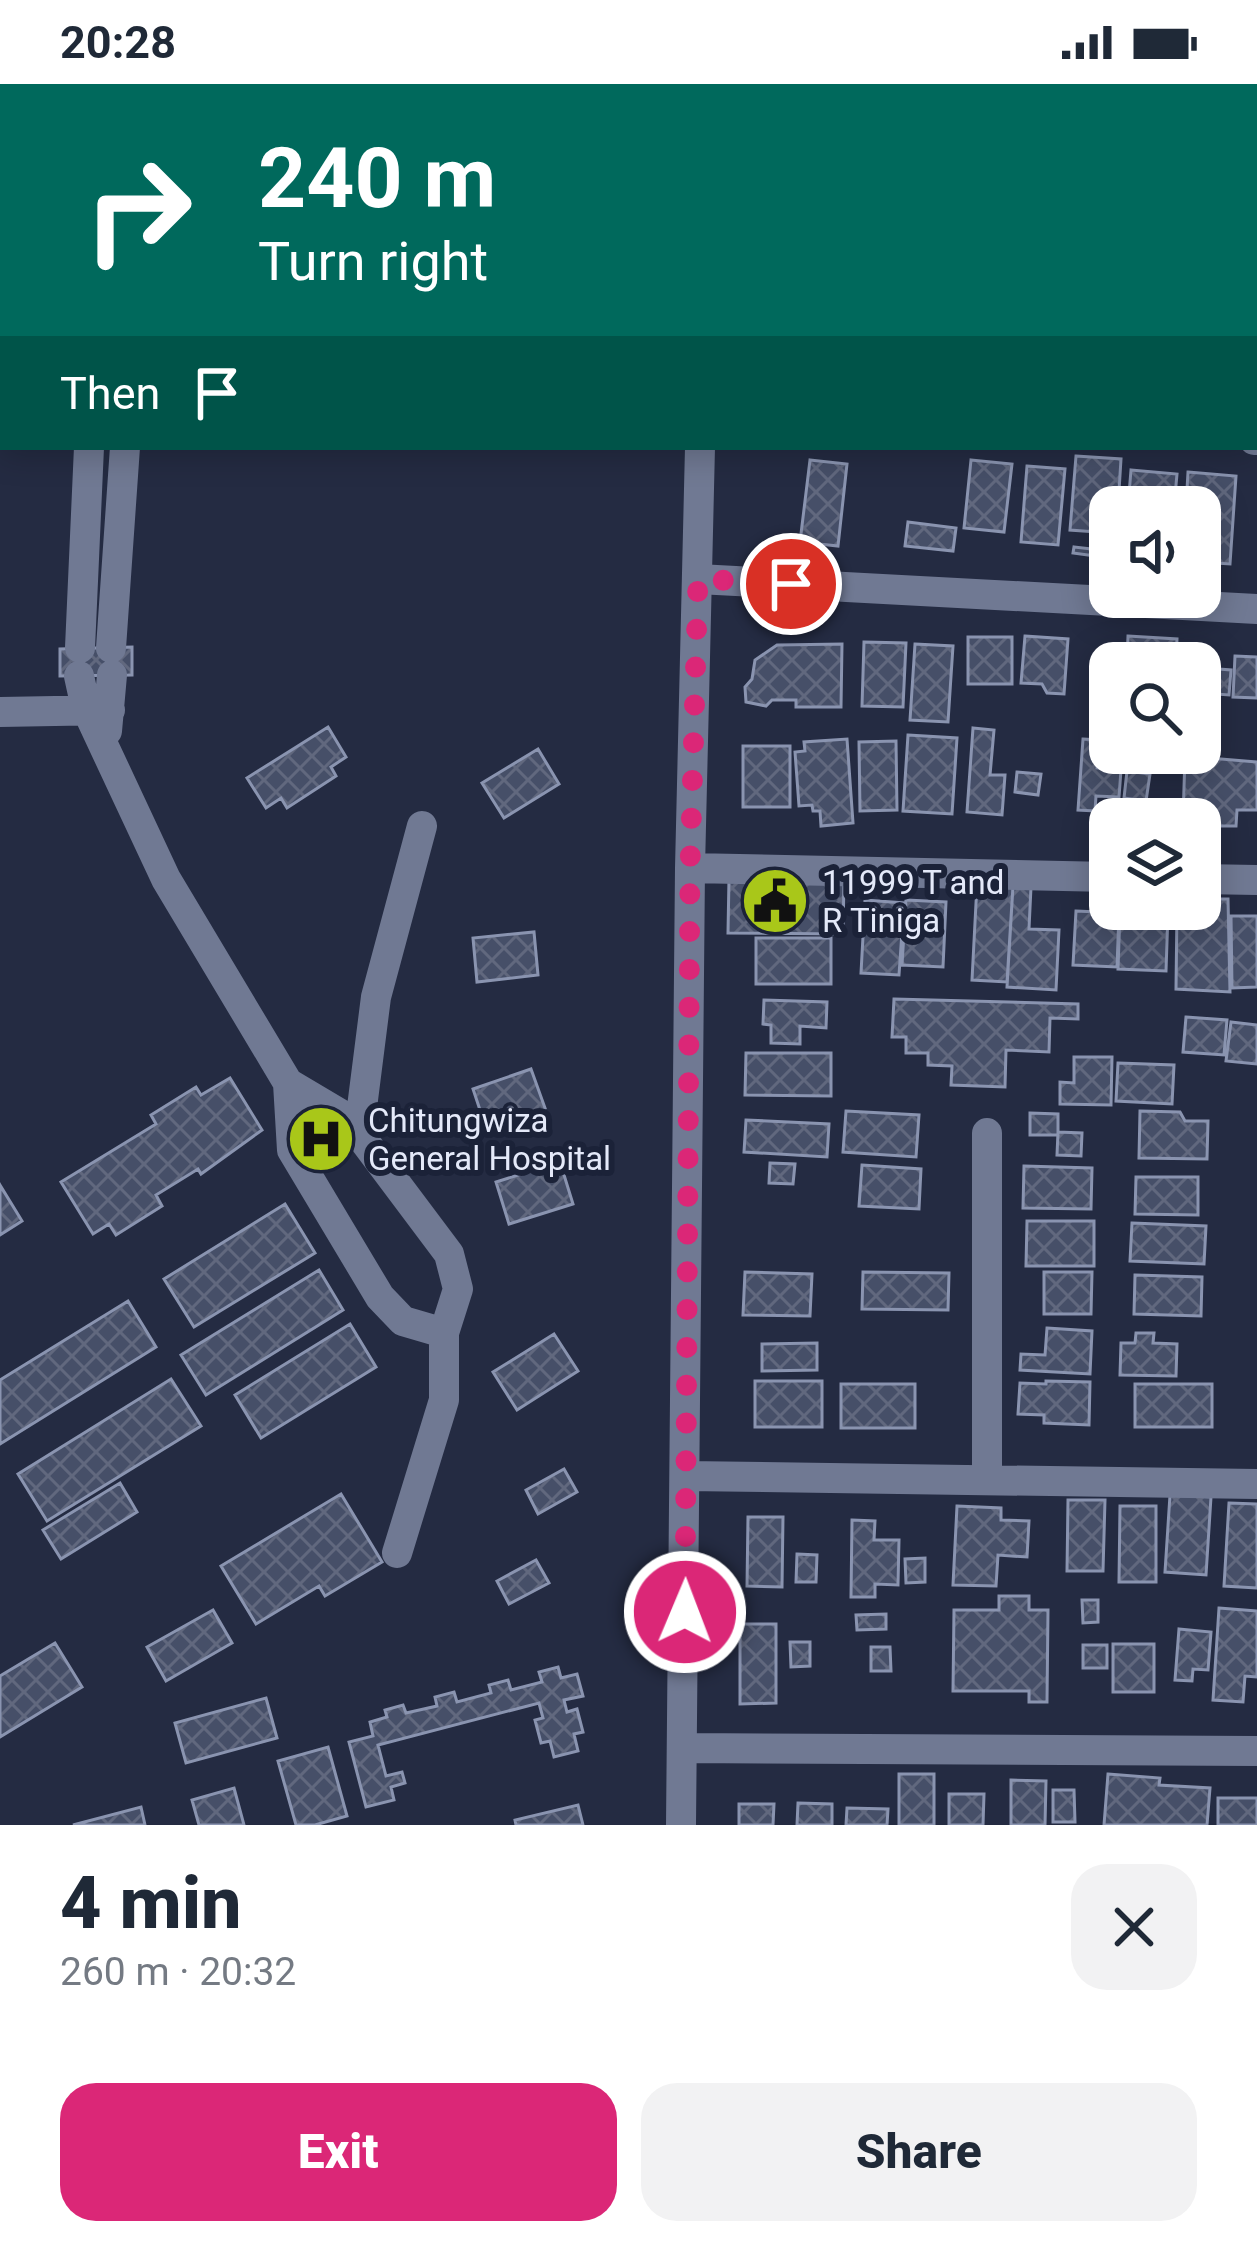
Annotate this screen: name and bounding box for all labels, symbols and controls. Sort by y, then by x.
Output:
text: 20:28 [60,16,176,69]
text: 240 m [258,129,496,228]
icon: right [60,132,216,288]
text: Turn right [258,230,488,293]
icon: arrive [184,360,250,426]
text: Then [60,367,160,420]
map controls [1089,486,1221,930]
button: sound [1089,486,1221,618]
pin [740,533,842,635]
icon: arrive [758,551,824,617]
button: search [1089,642,1221,774]
button: layers [1089,798,1221,930]
place label: 11999 T and R Tiniga [822,863,1004,940]
public building icon: 11999 T and R Tiniga [740,866,810,936]
place label: Chitungwiza General Hospital [368,1101,611,1178]
hospital icon: Chitungwiza General Hospital [286,1104,356,1174]
position arrow [622,1549,748,1675]
text: 4 min [60,1861,242,1946]
button: close [1071,1864,1197,1990]
text: 260 m · 20:32 [60,1949,296,1995]
button: Exit [60,2083,617,2221]
button: Share [641,2083,1197,2221]

